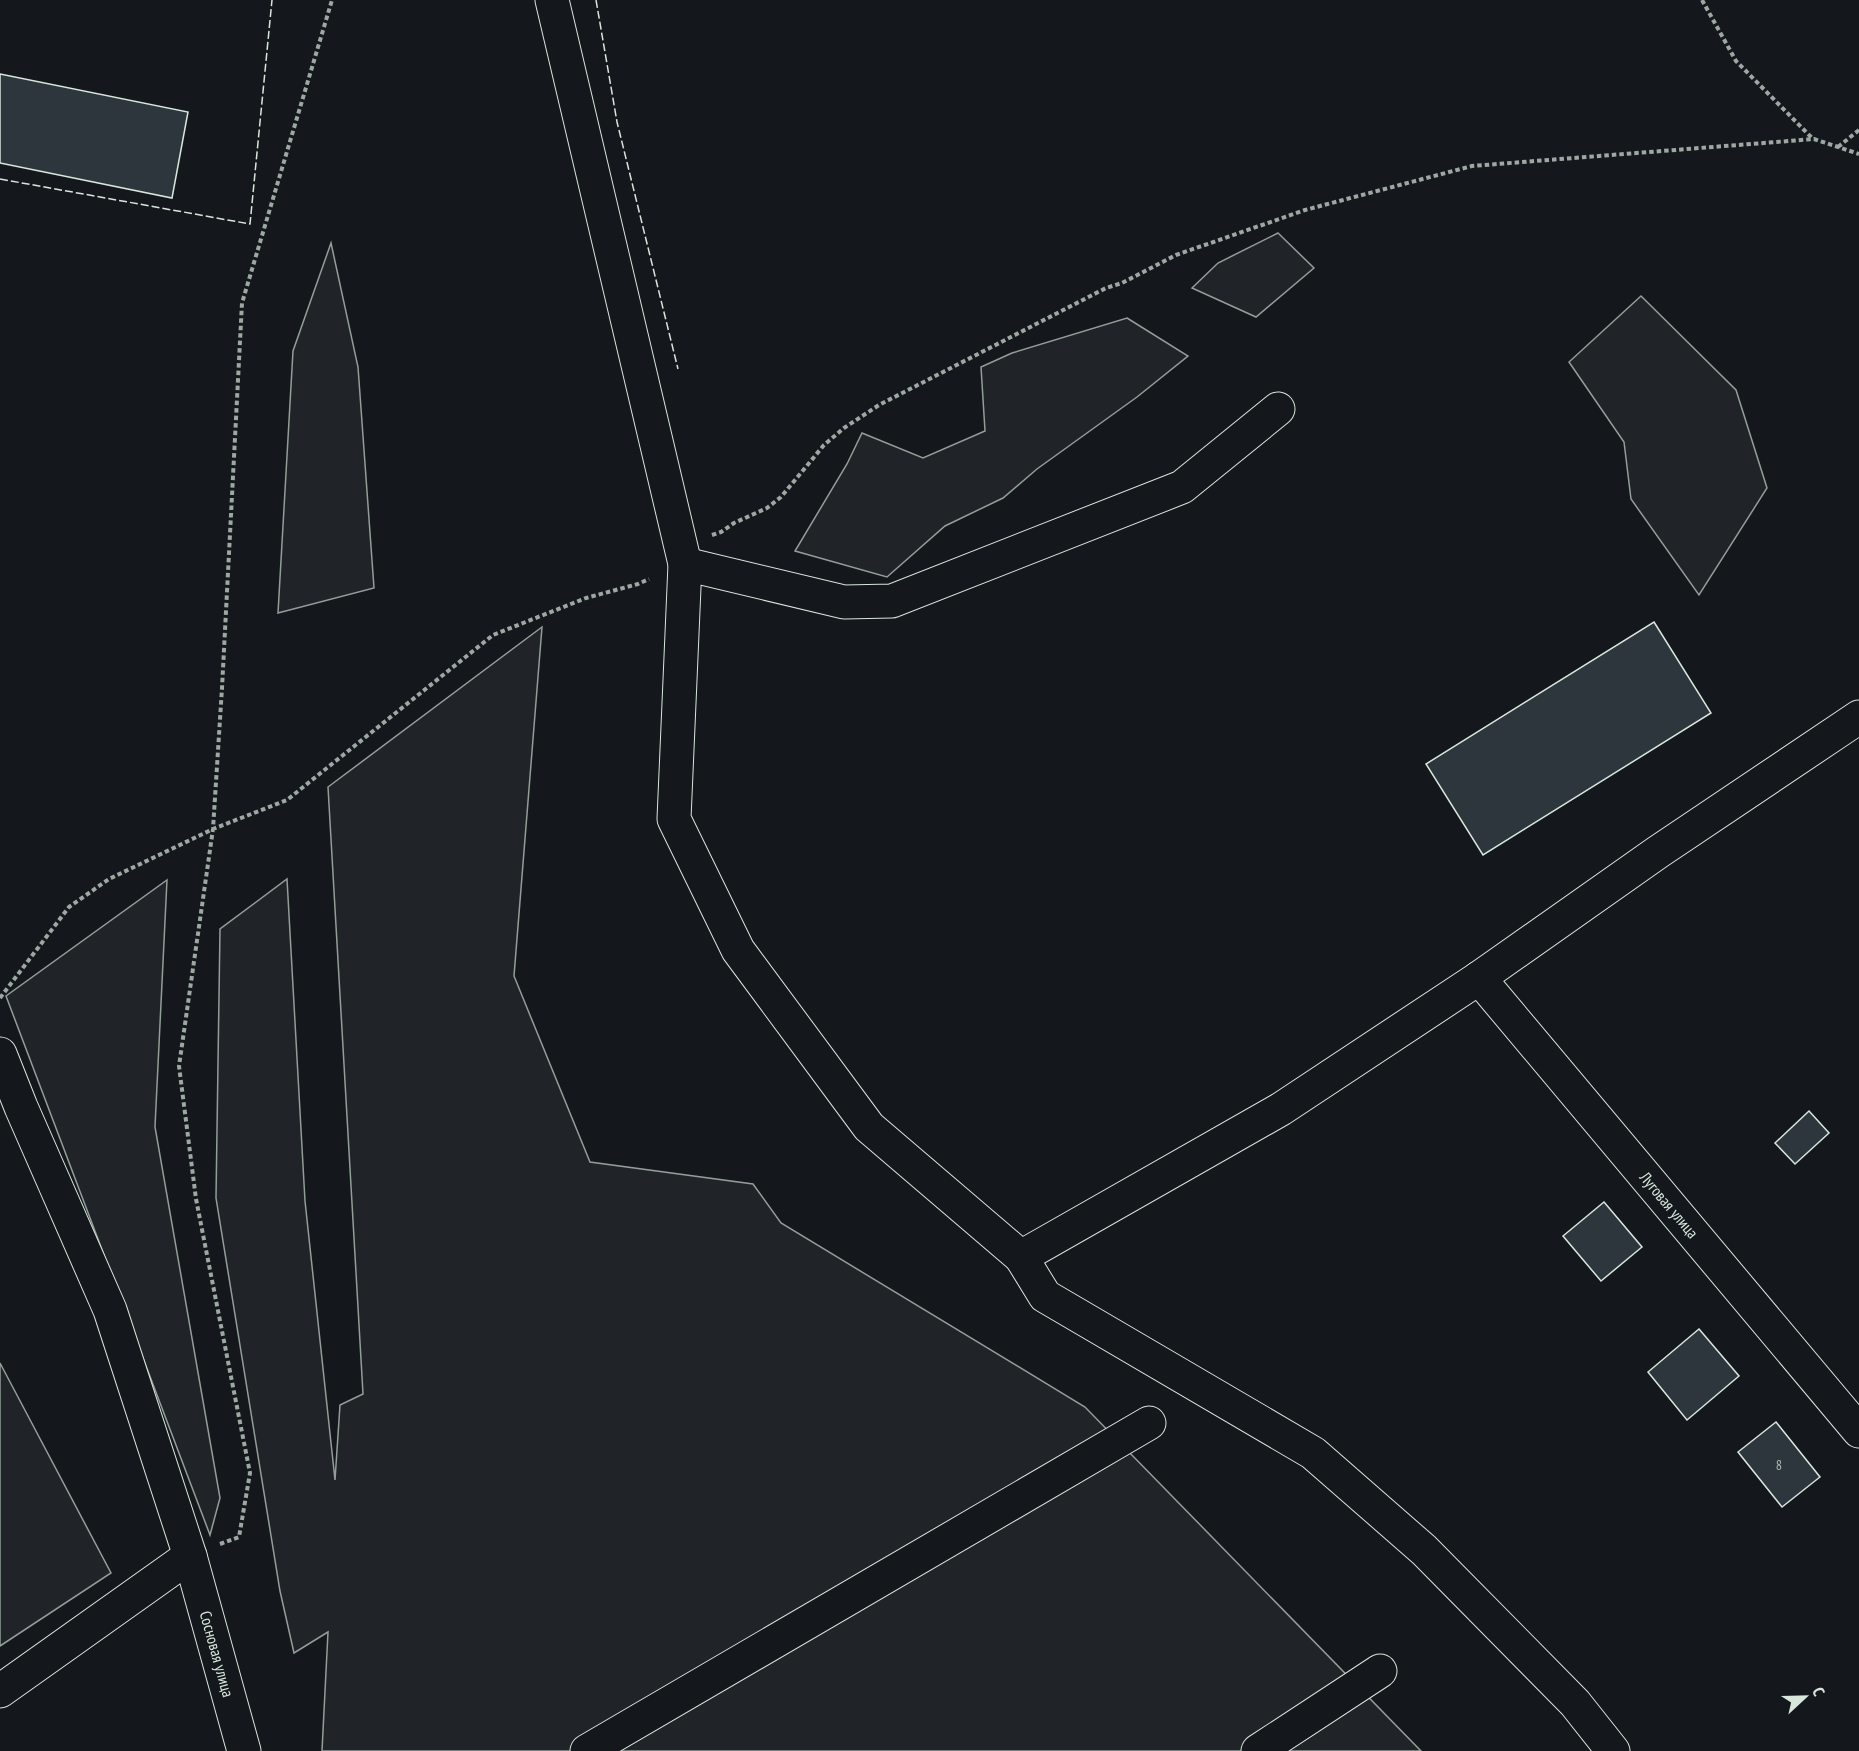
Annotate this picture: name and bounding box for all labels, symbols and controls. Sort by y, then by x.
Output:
street label: Луговая улица [1635,1167,1703,1242]
house number: 8 [1776,1456,1782,1474]
street label: Сосновая улица [196,1609,239,1699]
north arrow [1775,1667,1835,1727]
text: С [1808,1684,1830,1699]

